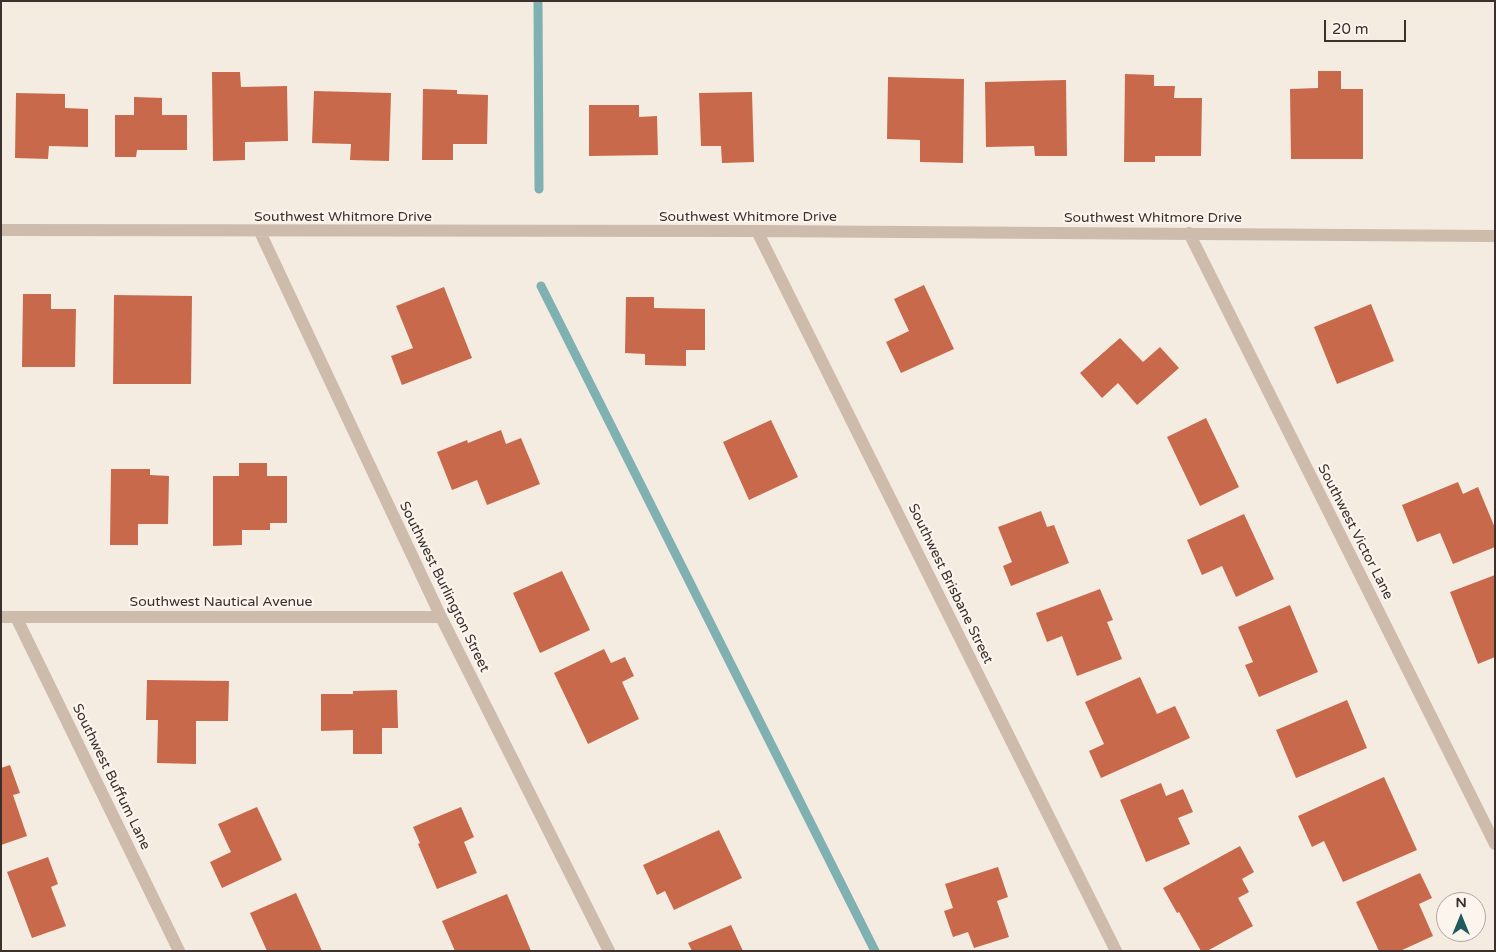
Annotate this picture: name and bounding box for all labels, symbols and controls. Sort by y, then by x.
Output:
scale bar [1326,10,1408,42]
text: 20 m [1332,20,1369,38]
street label: Southwest Whitmore Drive [254,209,432,225]
street label: Southwest Whitmore Drive [659,209,837,225]
street label: Southwest Whitmore Drive [1064,210,1242,226]
street label: Southwest Victor Lane [1314,462,1396,602]
street label: Southwest Burlington Street [395,499,493,675]
street label: Southwest Brisbane Street [904,501,996,667]
street label: Southwest Nautical Avenue [130,594,312,610]
street label: Southwest Buffum Lane [68,701,154,853]
north arrow [1436,892,1486,942]
text: N [1455,894,1467,911]

